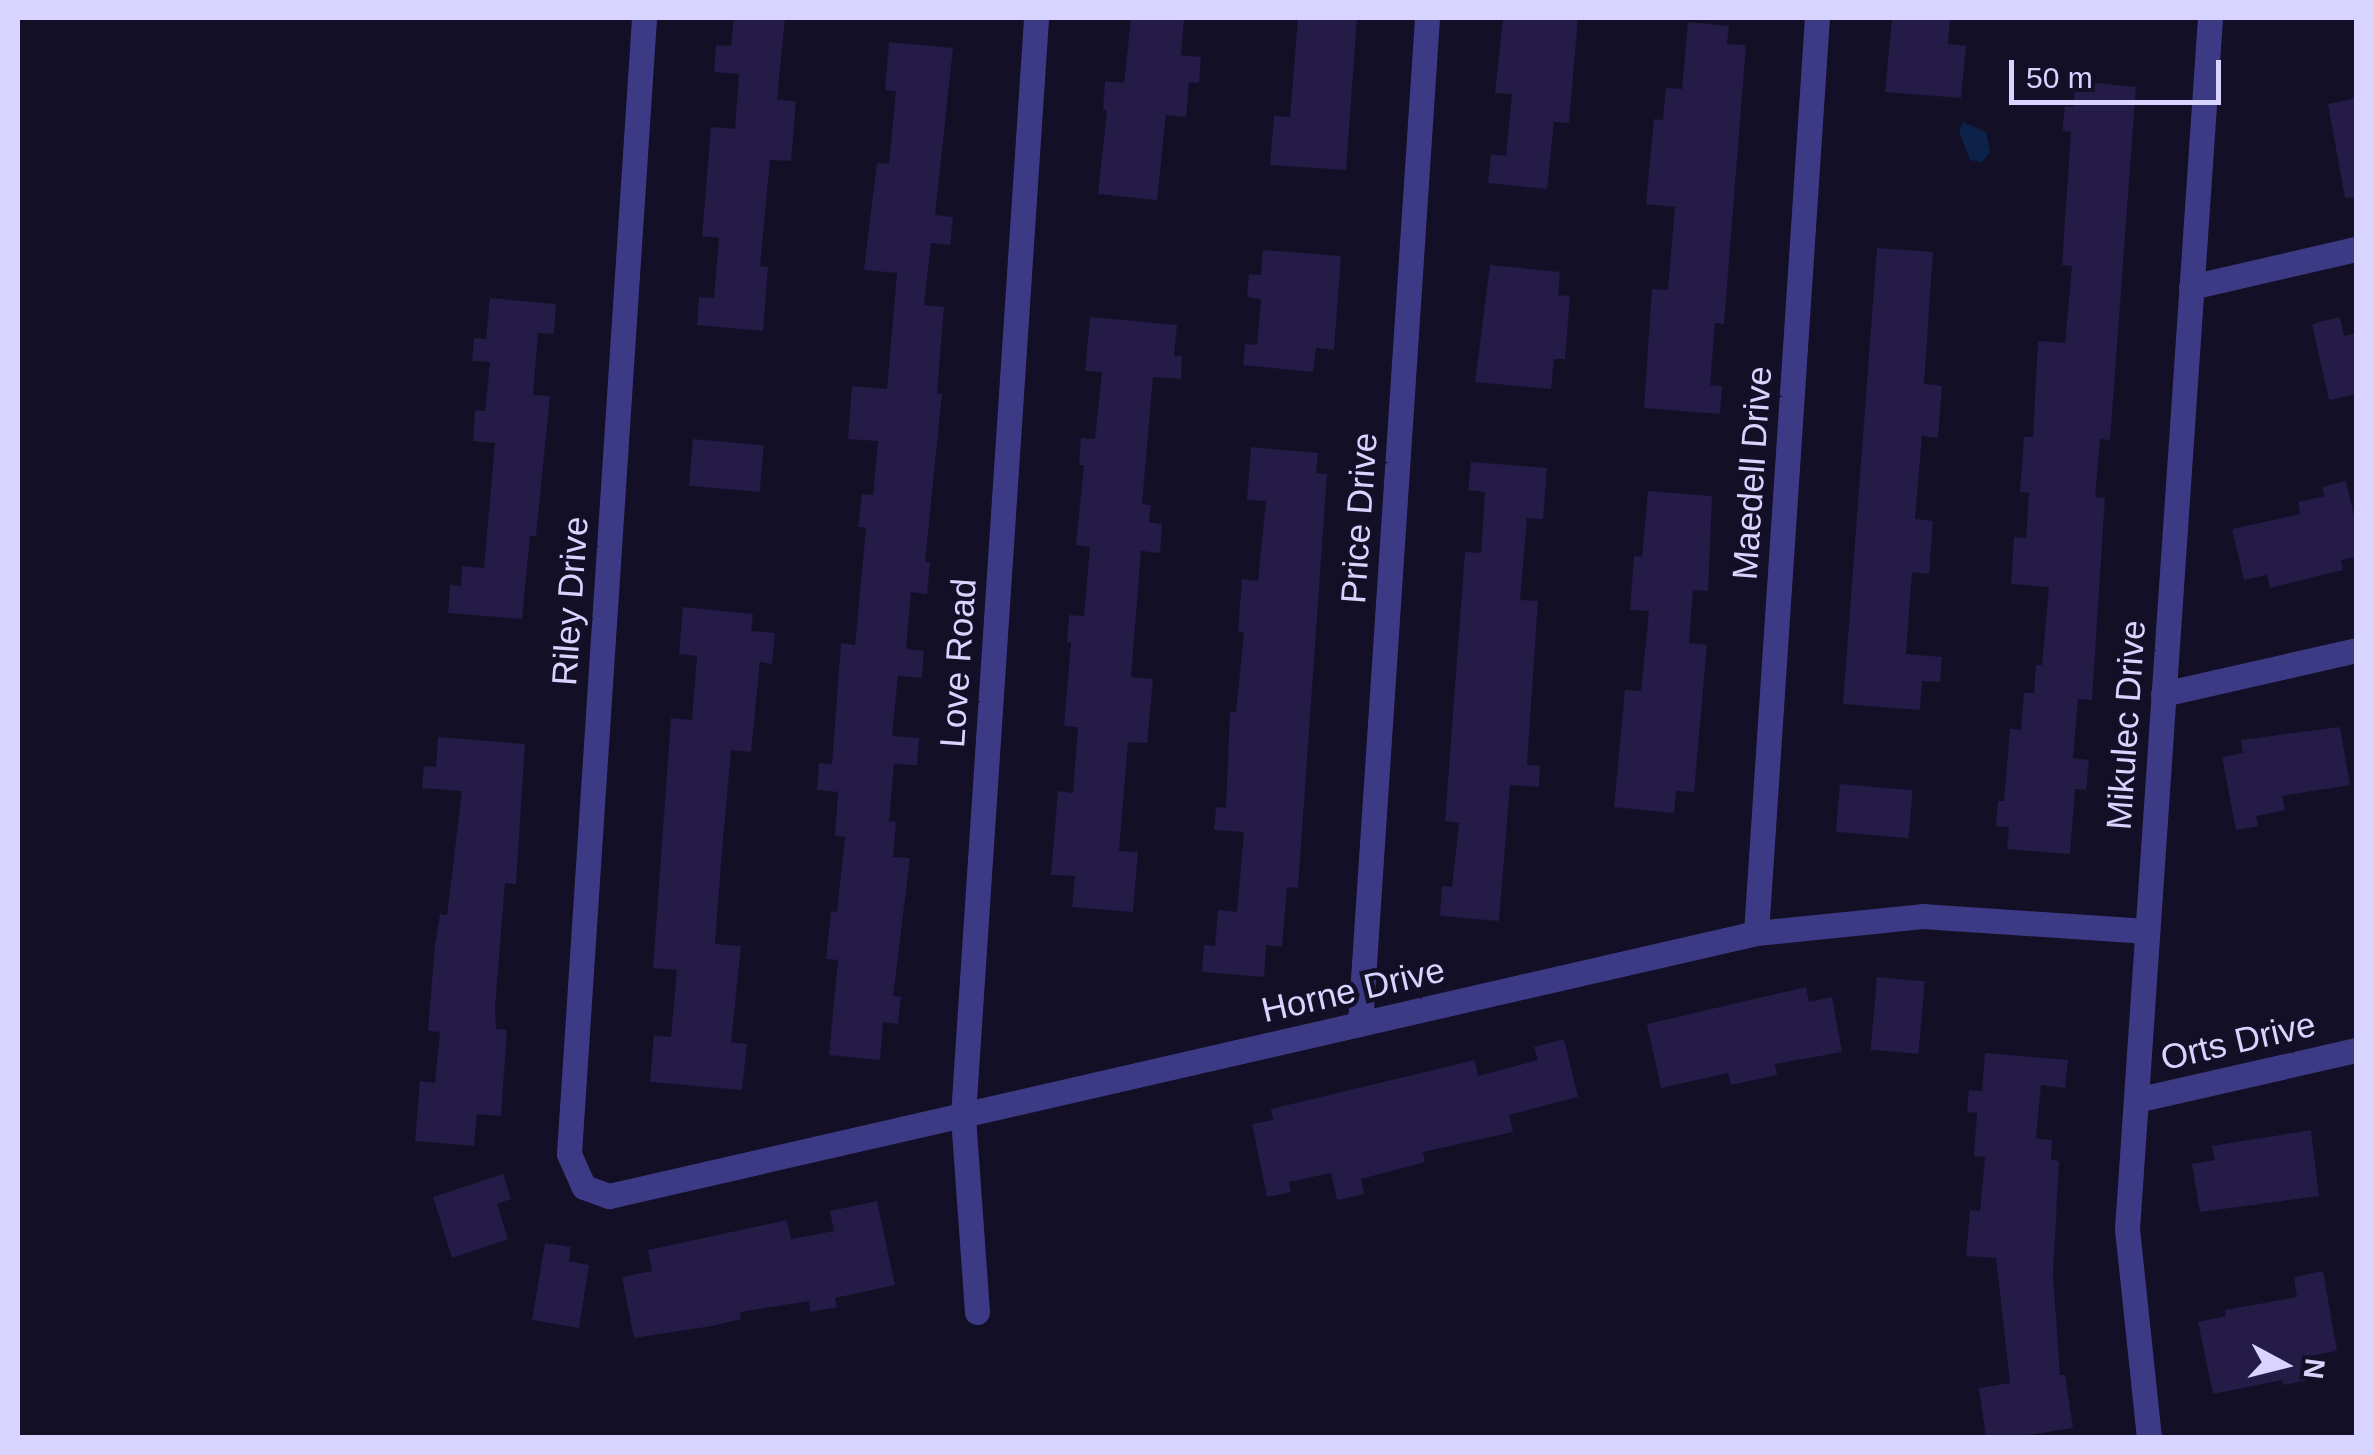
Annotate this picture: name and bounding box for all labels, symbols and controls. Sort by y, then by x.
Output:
scale bar [2014,40,2226,102]
text: 50 m [2026,61,2093,94]
street label: Maedell Drive [1724,365,1780,581]
street label: Price Drive [1332,431,1386,605]
street label: Riley Drive [543,515,597,687]
street label: Love Road [931,577,985,749]
street label: Mikulec Drive [2098,619,2154,831]
street label: Horne Drive [1257,949,1449,1031]
street label: Orts Drive [2157,1003,2319,1079]
north arrow [2234,1315,2334,1415]
text: N [2298,1357,2331,1381]

